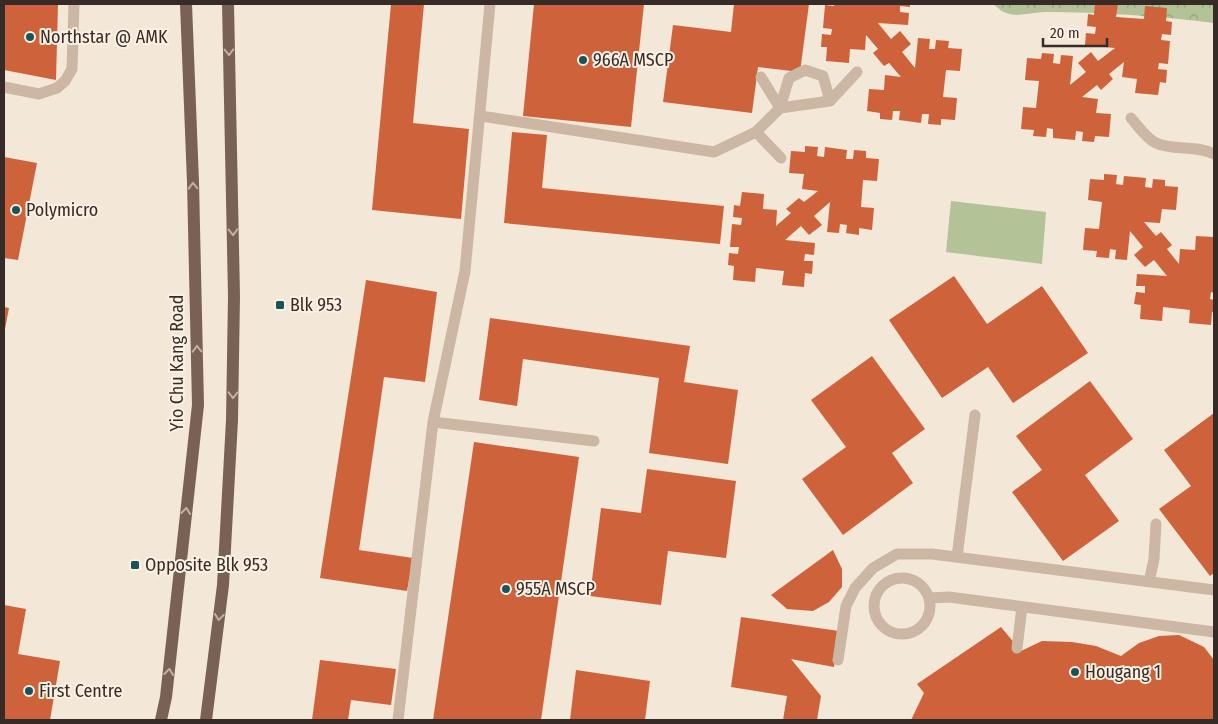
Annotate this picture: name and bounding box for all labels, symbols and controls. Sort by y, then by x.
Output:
scale bar [1043,15,1107,47]
text: 20 m [1050,24,1080,42]
place label: Northstar @ AMK [40,26,168,48]
marker: Northstar @ AMK [24,31,36,43]
one-way arrow [223,49,234,57]
place label: 966A MSCP [593,49,673,71]
marker: 966A MSCP [577,54,589,66]
one-way arrow [188,182,198,190]
place label: Polymicro [26,199,98,221]
marker: Polymicro [10,204,22,216]
one-way arrow [228,229,238,237]
place label: Blk 953 [290,294,342,316]
street label: Yio Chu Kang Road [166,295,188,432]
marker: Blk 953 [274,299,286,311]
one-way arrow [191,345,202,353]
one-way arrow [228,392,238,399]
one-way arrow [180,506,191,514]
place label: Opposite Blk 953 [145,554,268,576]
marker: Opposite Blk 953 [129,559,141,571]
place label: 955A MSCP [516,578,595,600]
marker: 955A MSCP [500,583,512,595]
one-way arrow [214,613,225,621]
place label: Hougang 1 [1085,661,1161,683]
marker: Hougang 1 [1069,666,1081,678]
one-way arrow [163,668,174,676]
place label: First Centre [39,680,123,702]
marker: First Centre [23,685,35,697]

